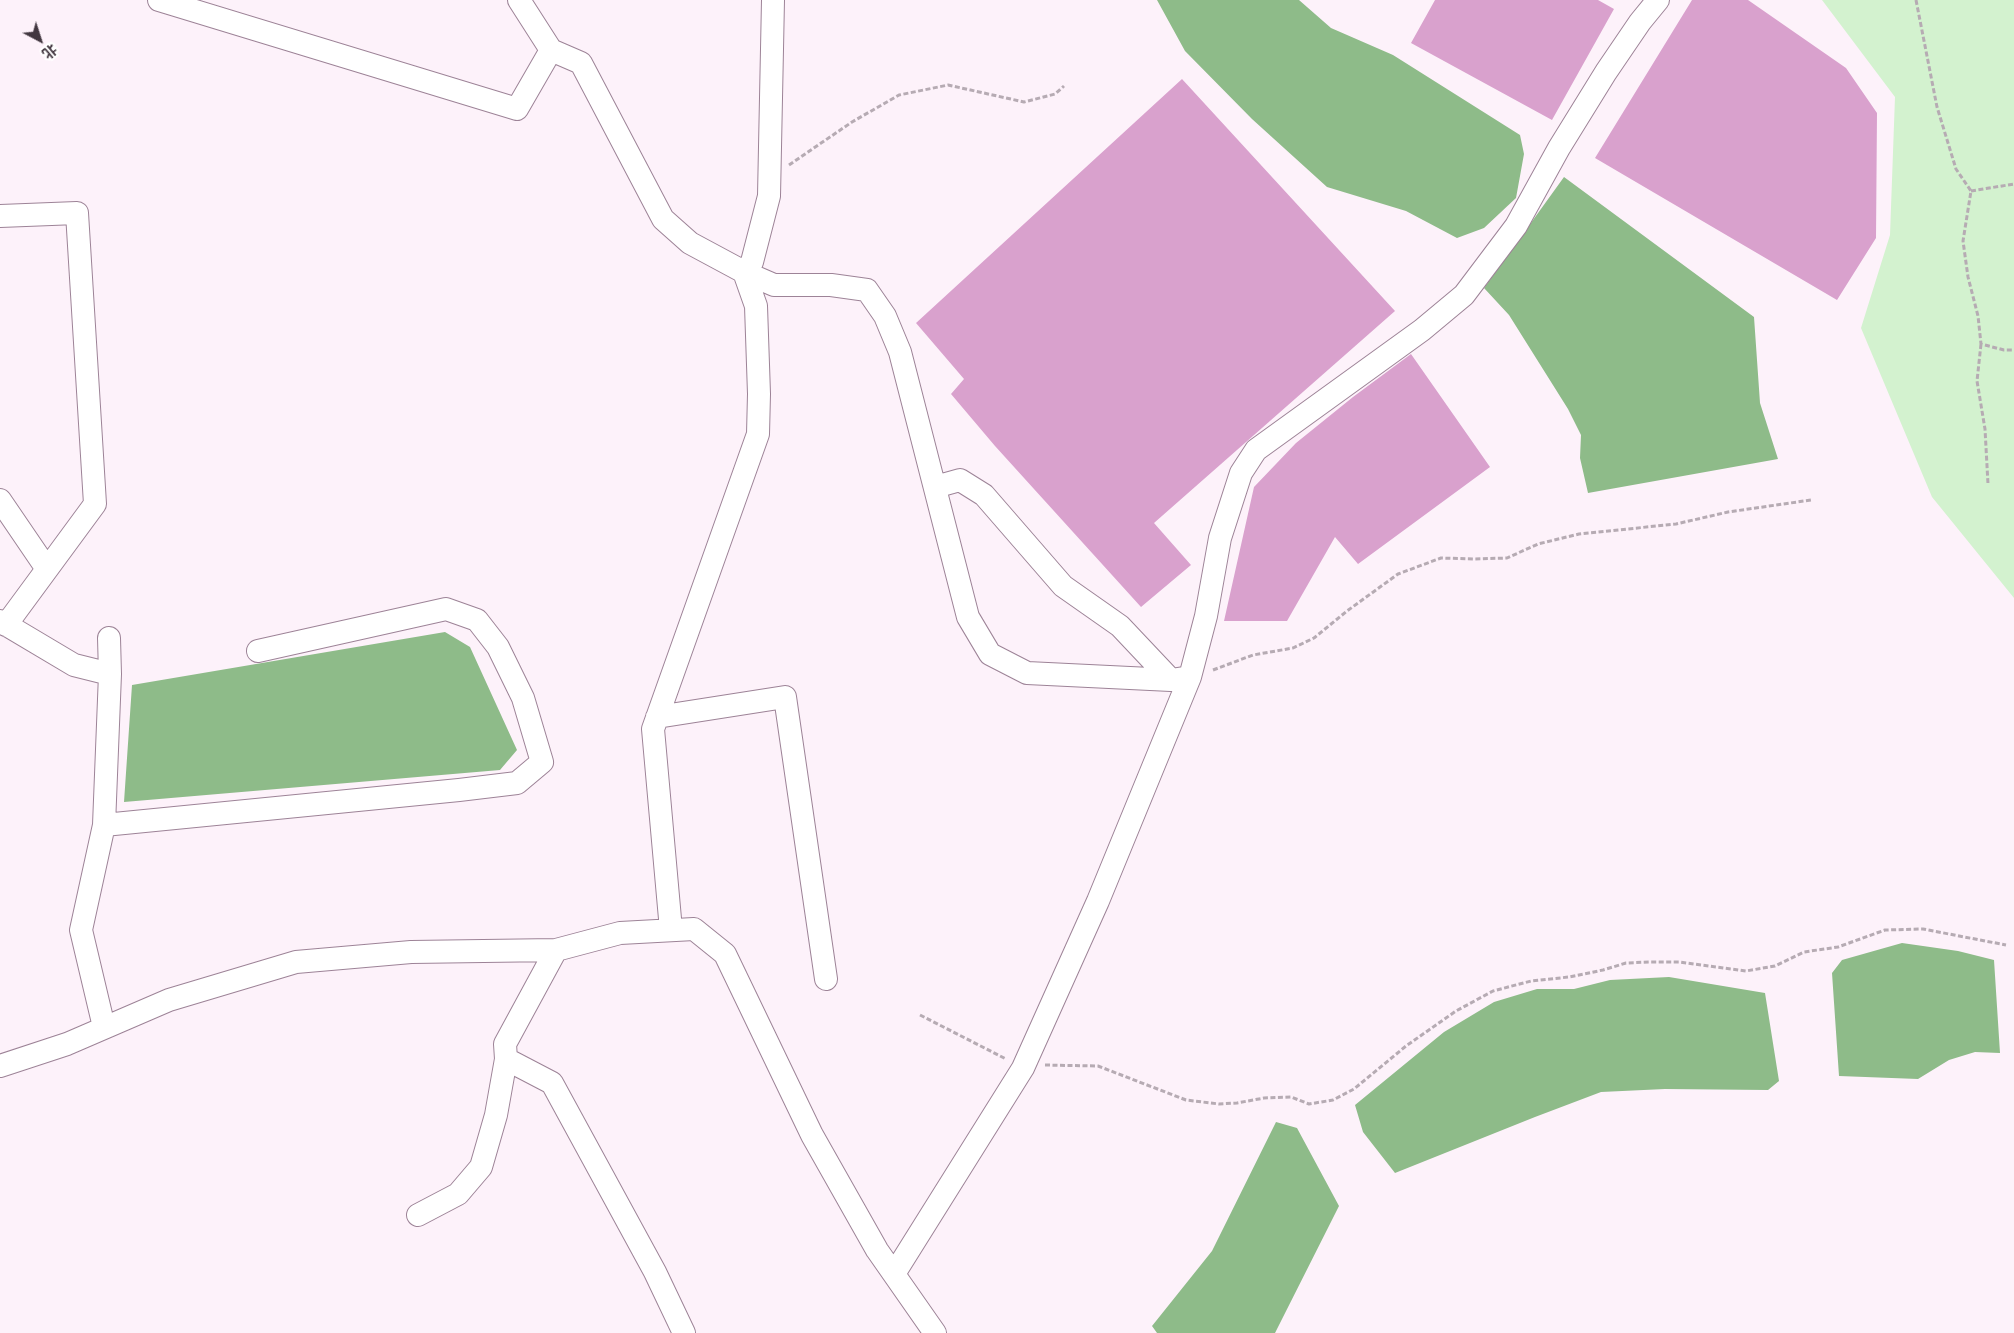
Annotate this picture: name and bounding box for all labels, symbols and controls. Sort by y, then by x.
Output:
north arrow [15,15,65,65]
text: 北 [39,41,61,63]

